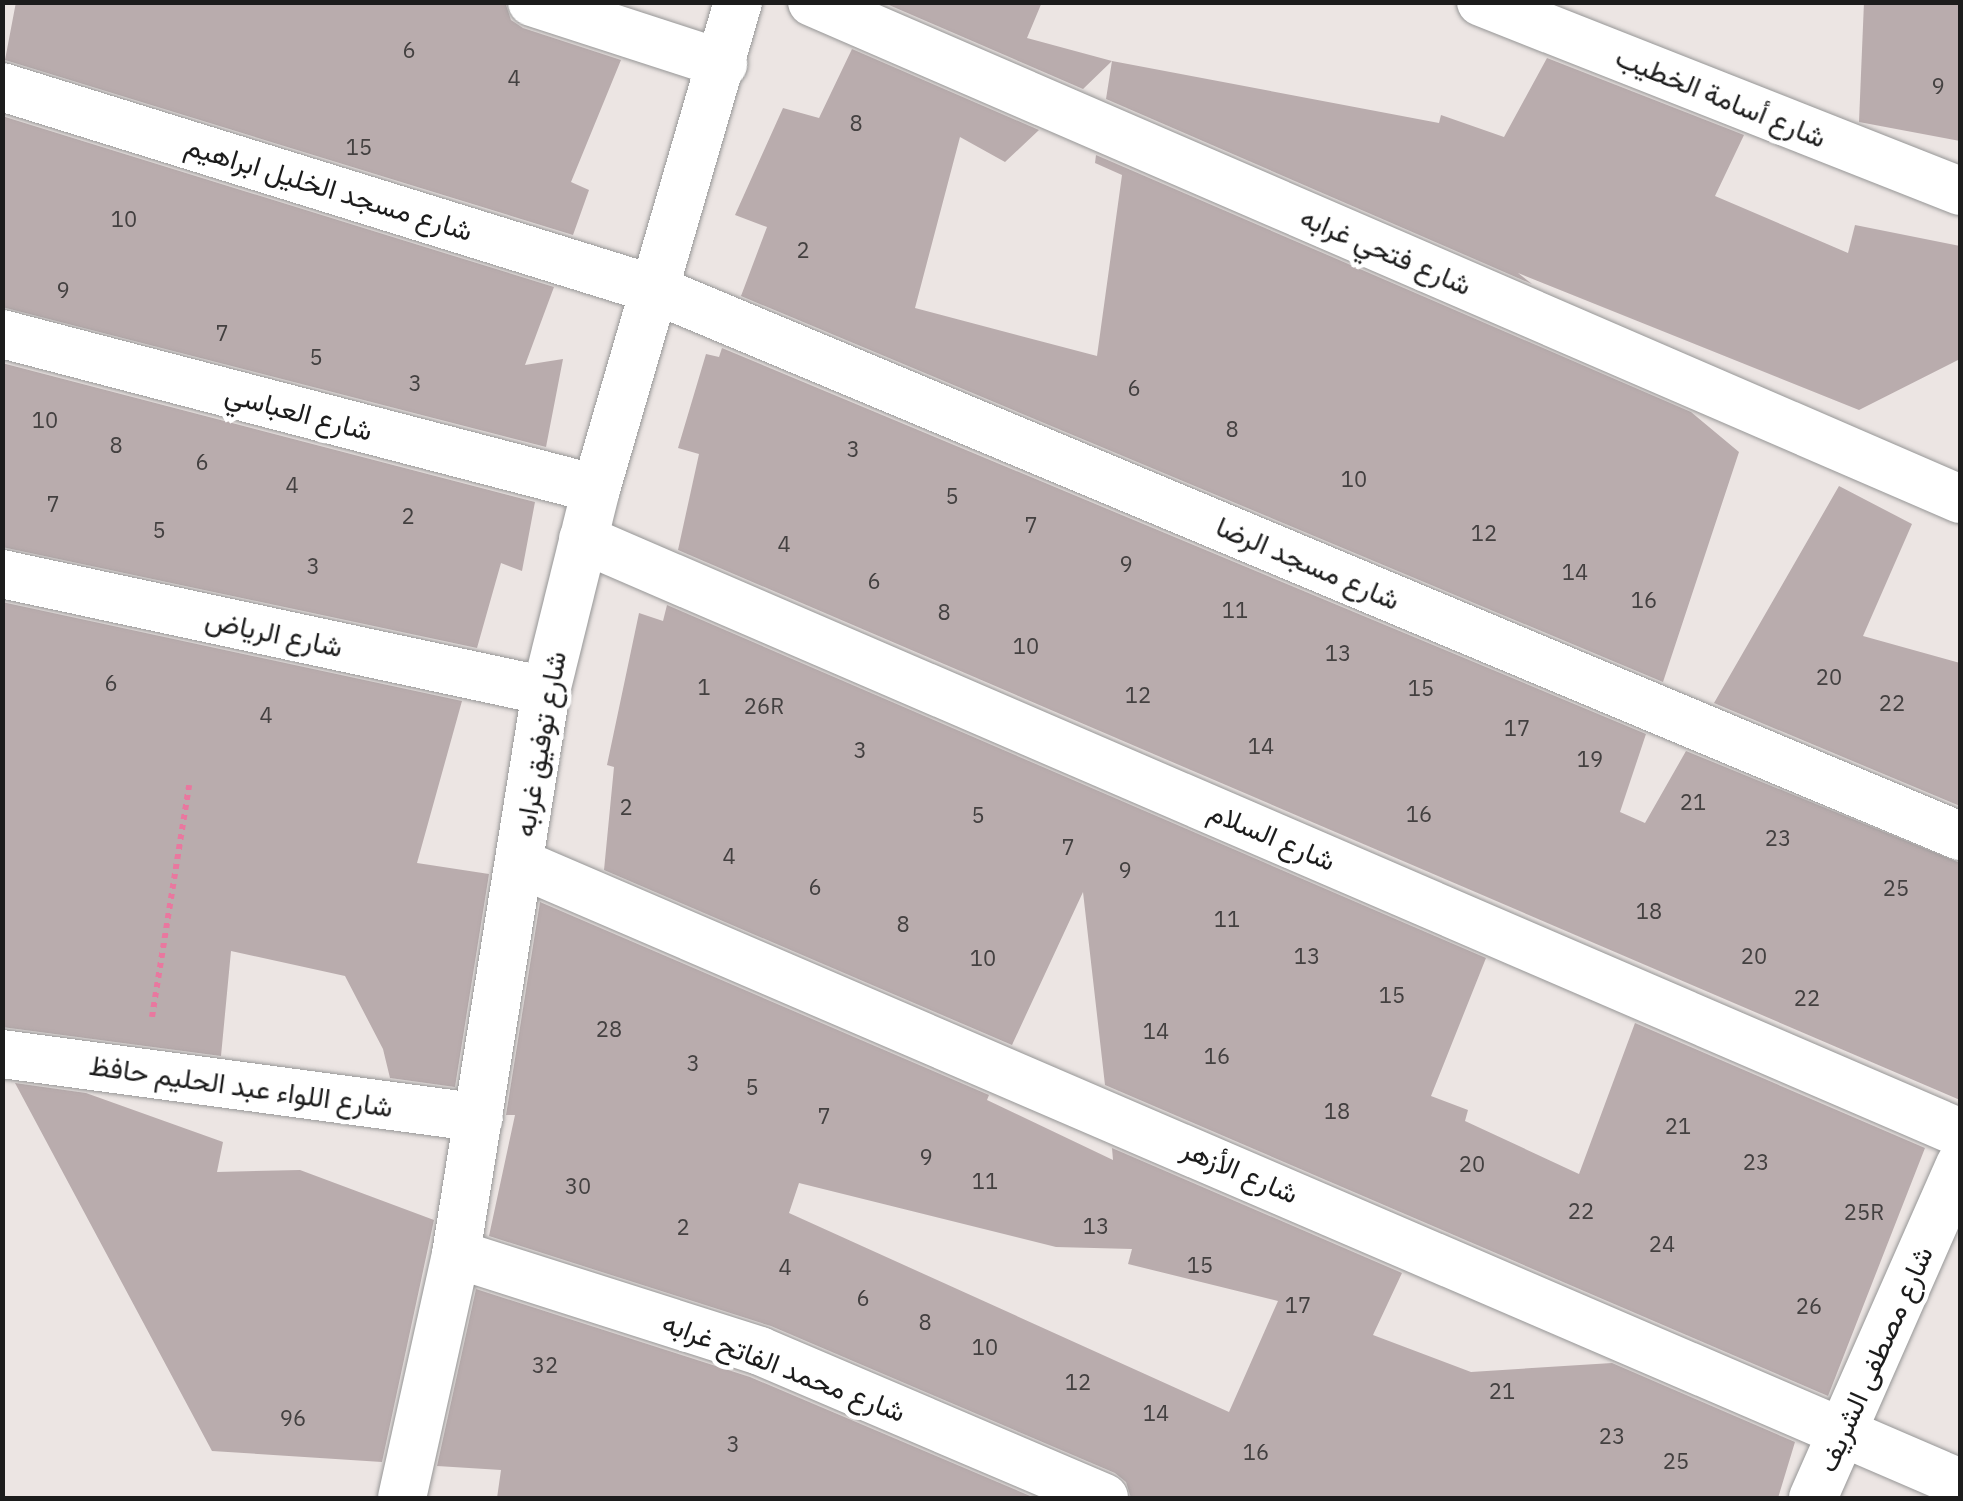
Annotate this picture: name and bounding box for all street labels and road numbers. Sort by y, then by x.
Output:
street label: شارع أسامة الخطيب [1611,40,1831,154]
street label: شارع مسجد الخليل ابراهيم [181,128,477,248]
street label: شارع فتحي غرابه [1295,200,1477,302]
street label: شارع العباسي [222,376,376,448]
street label: شارع مسجد الرضا [1211,509,1405,617]
street label: شارع الرياض [202,602,346,664]
street label: شارع توفيق غرابه [507,649,573,839]
street label: شارع السلام [1203,794,1341,878]
street label: شارع اللواء عبد الحليم حافظ [87,1048,395,1124]
street label: شارع الأزهر [1177,1132,1303,1210]
street label: شارع مصطفى الشريف [1810,1241,1940,1477]
street label: شارع محمد الفاتح غرابه [658,1305,910,1429]

